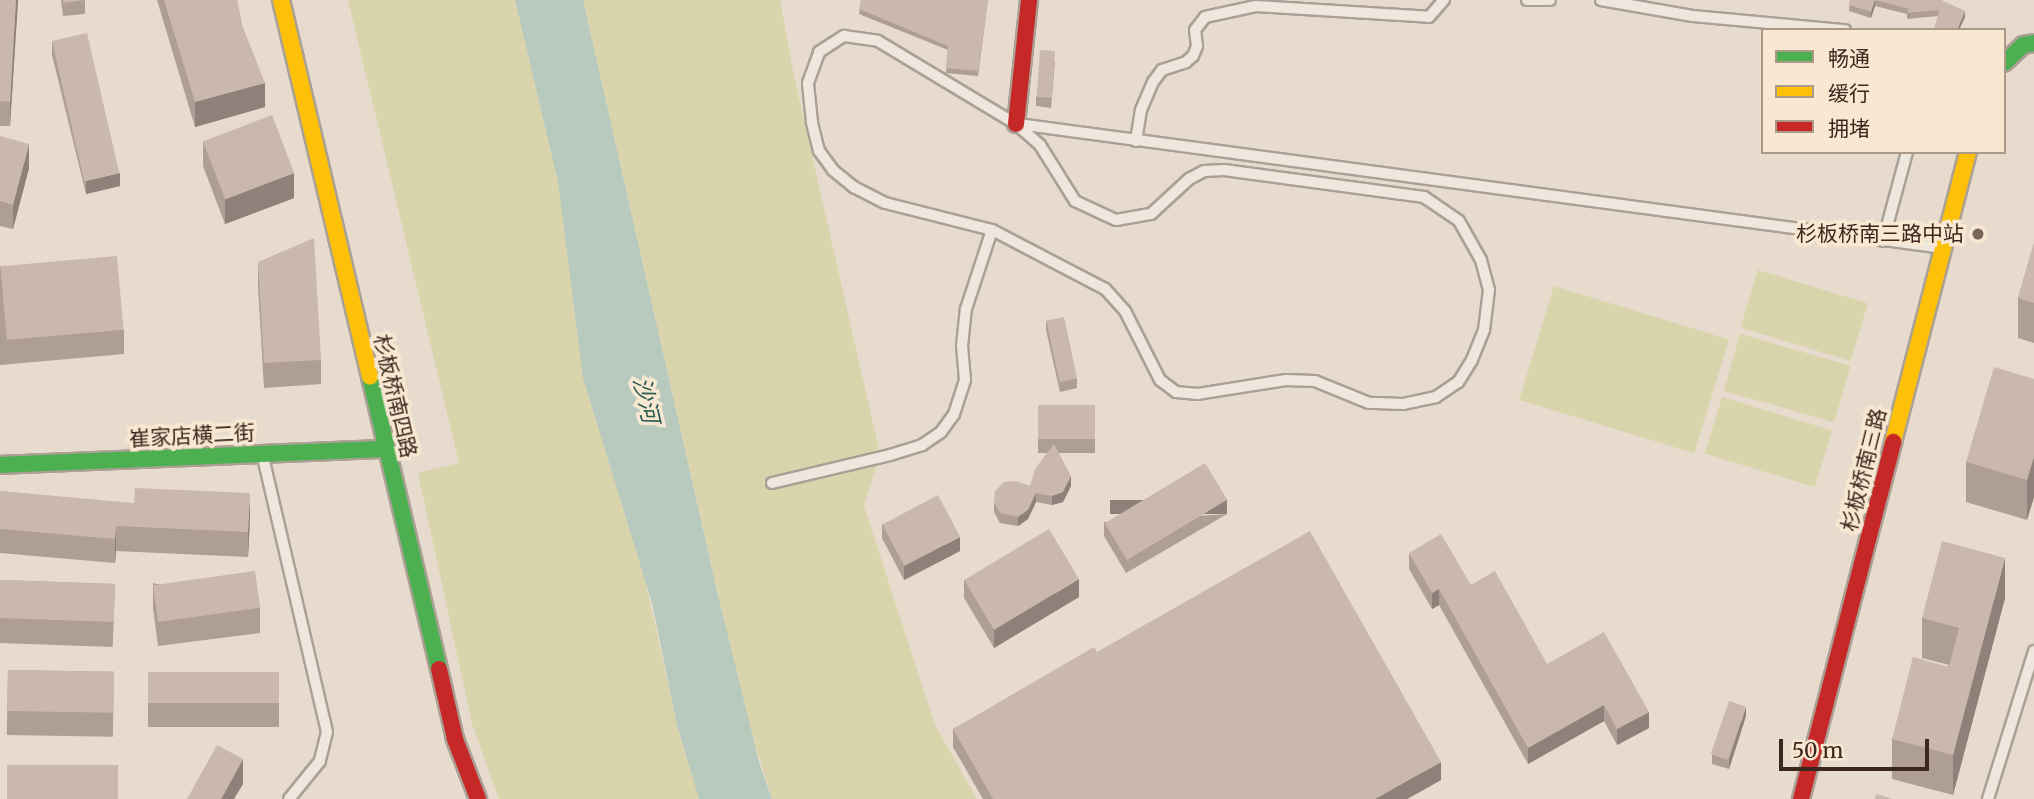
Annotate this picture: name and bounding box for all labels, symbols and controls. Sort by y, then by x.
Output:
legend [1761,28,2006,154]
text: 畅通 [1828,45,1870,72]
text: 缓行 [1828,80,1870,107]
text: 拥堵 [1828,115,1870,142]
place label: 杉板桥南三路中站 [1796,221,1964,247]
marker: 杉板桥南三路中站 [1970,226,1986,242]
street label: 杉板桥南四路 [369,332,421,460]
water label: 沙河 [627,374,665,426]
street label: 杉板桥南三路 [1837,406,1891,534]
street label: 崔家店横二街 [128,420,256,452]
scale bar [1782,726,1932,770]
text: 50 m [1792,737,1843,764]

